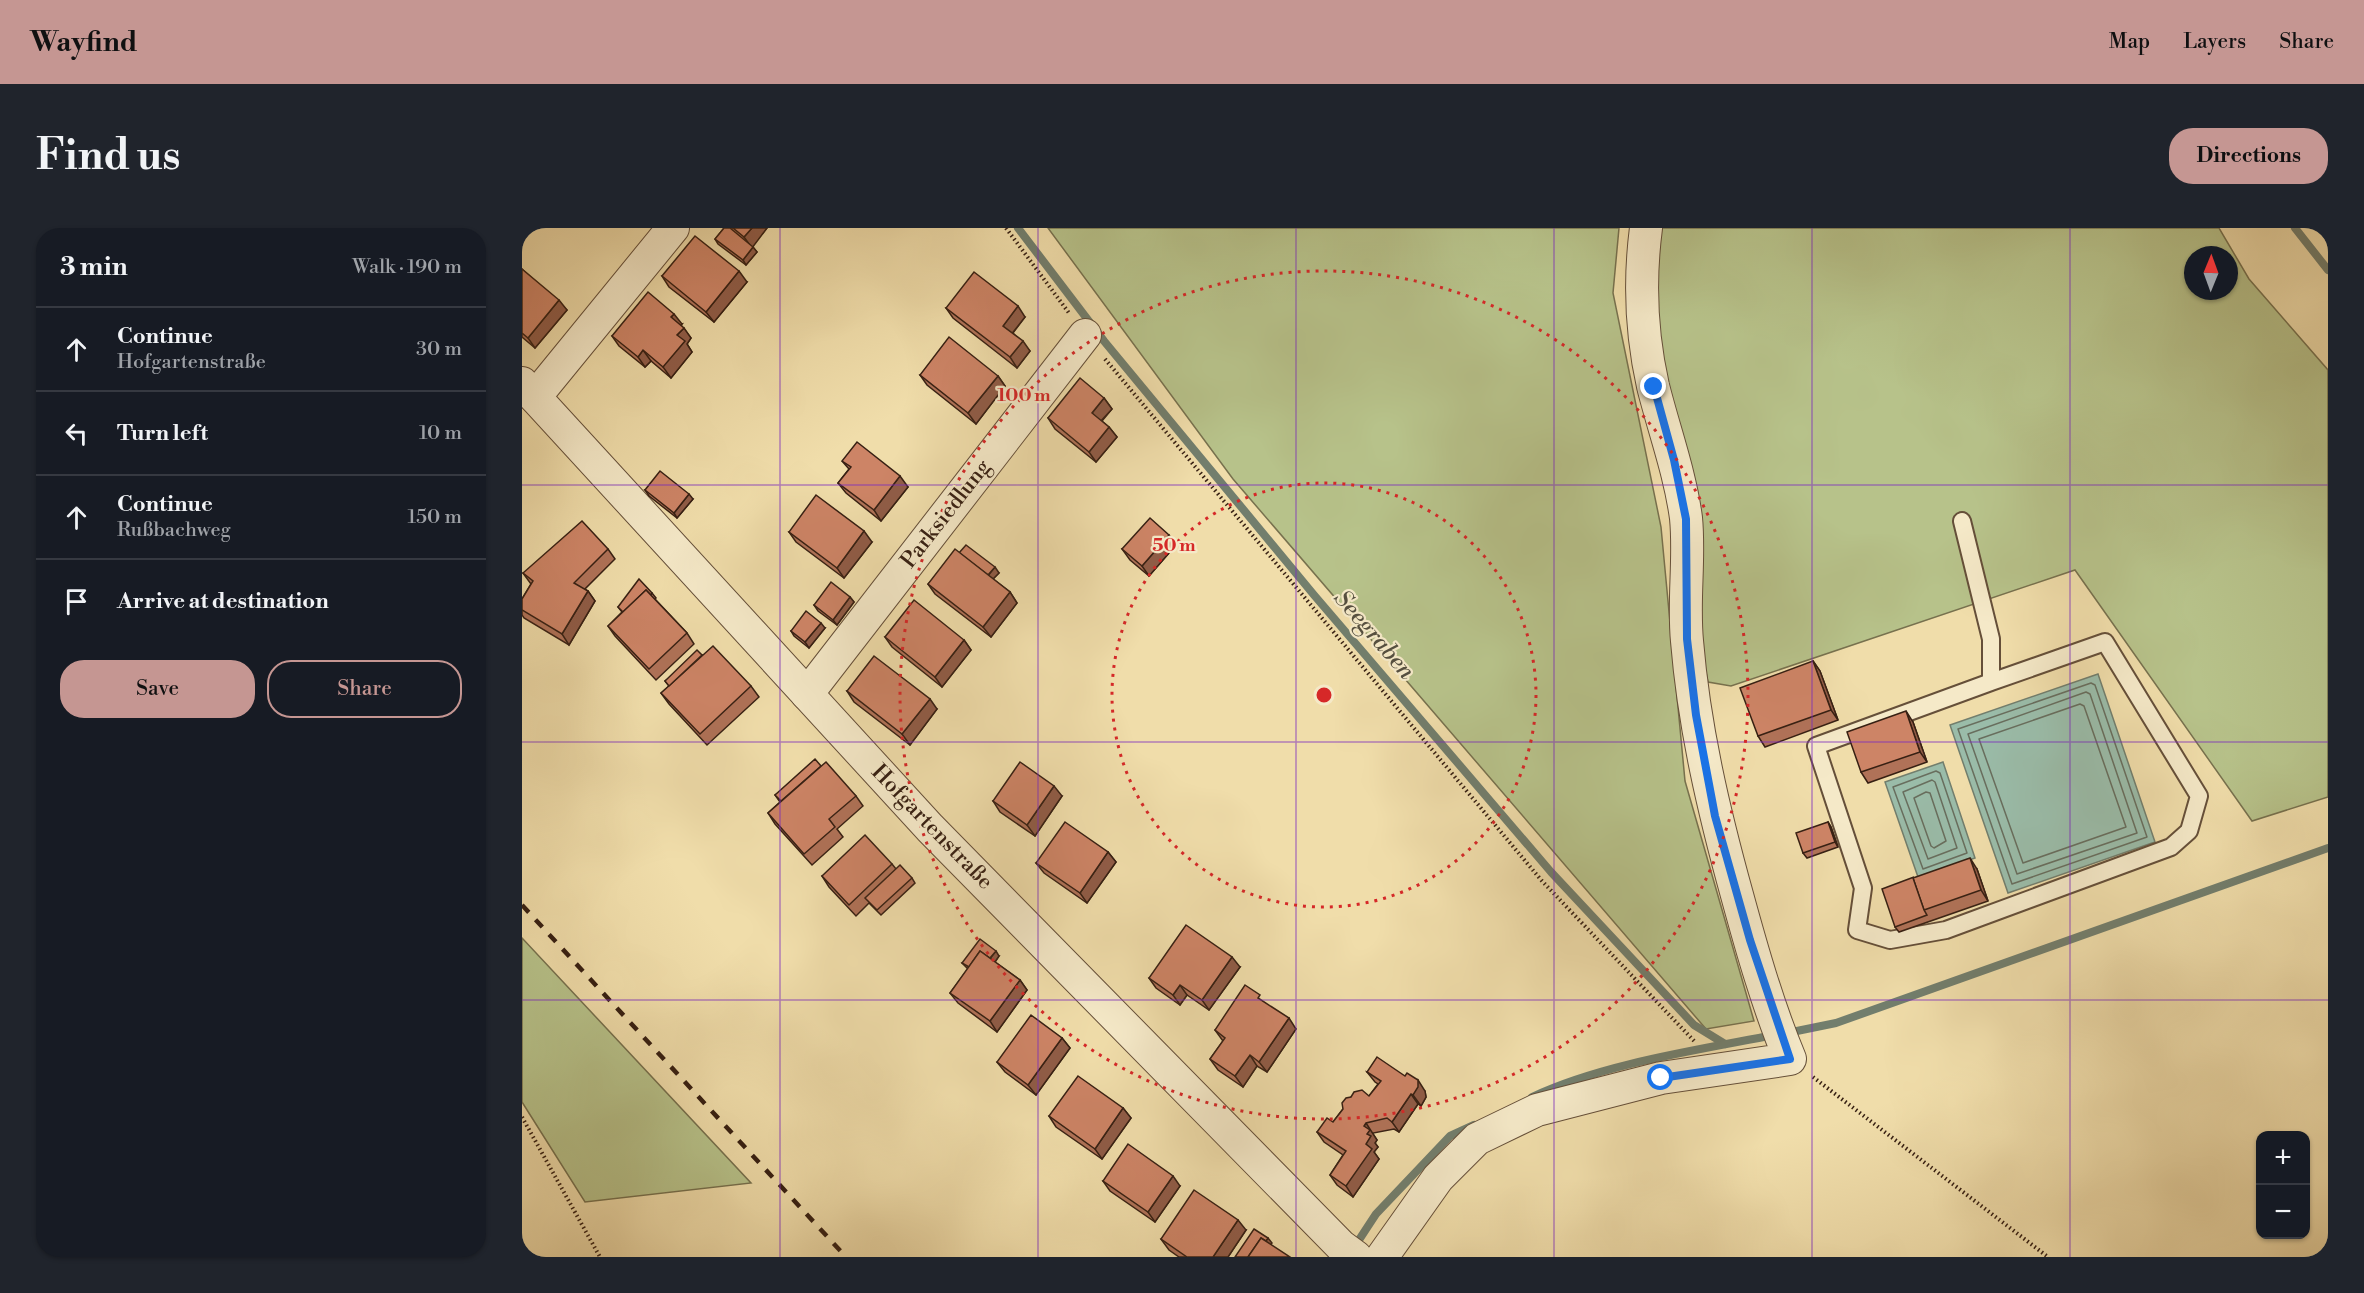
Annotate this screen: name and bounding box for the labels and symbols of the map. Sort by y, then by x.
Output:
north arrow [2184,246,2238,300]
route end [1640,373,1666,399]
text: 100 m [997,384,1051,407]
street label: Parksiedlung [895,454,997,574]
text: 50 m [1152,534,1196,557]
water label: Seegraben [1327,584,1421,686]
centre of rings [1314,685,1334,705]
street label: Hofgartenstraße [865,759,999,895]
route start [1647,1064,1673,1090]

